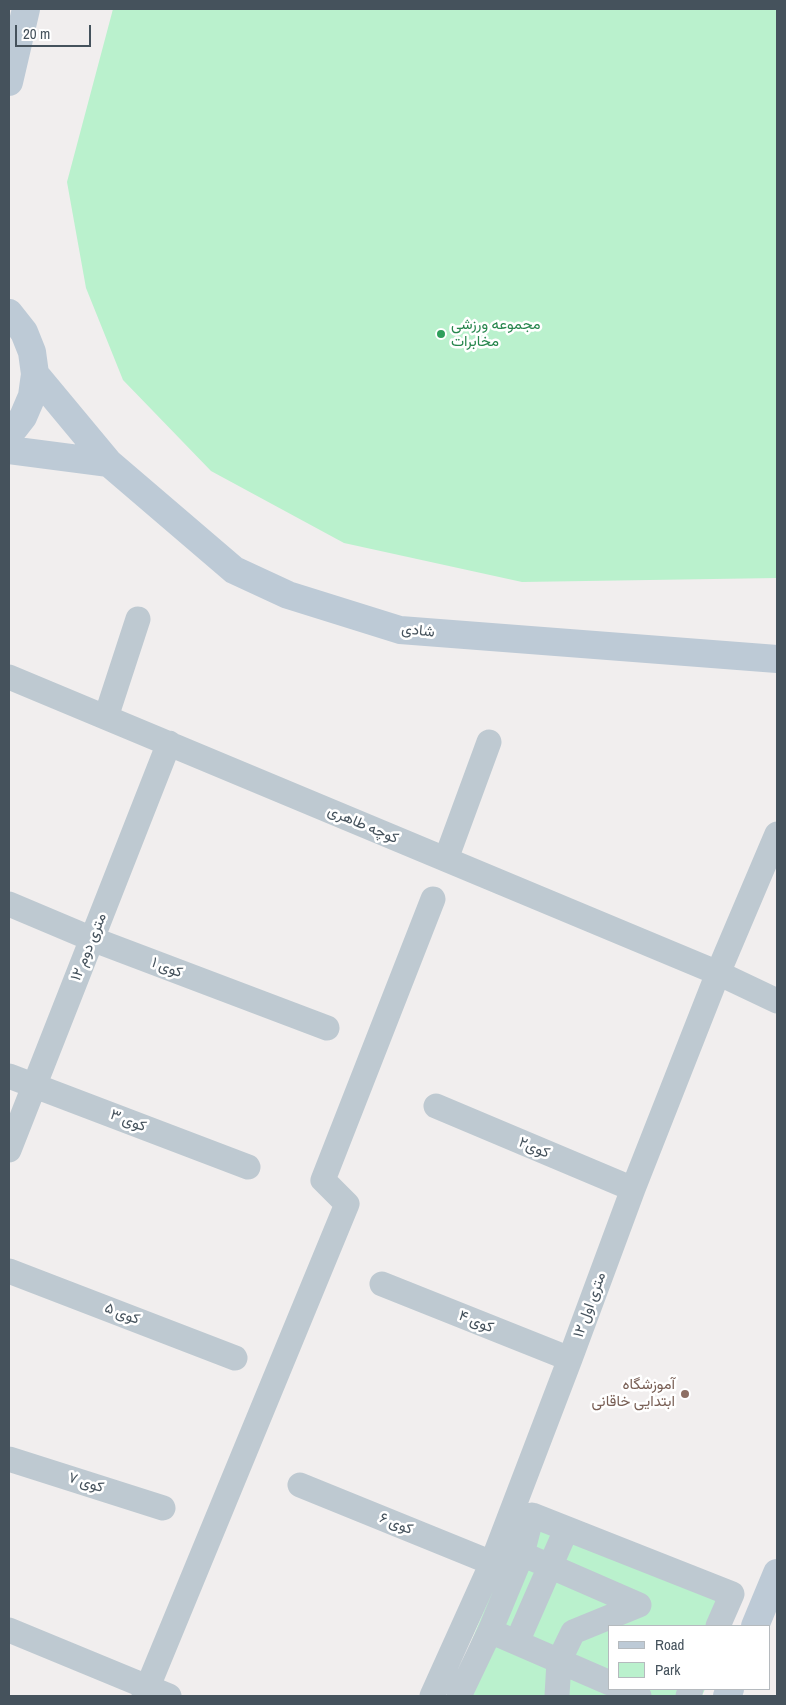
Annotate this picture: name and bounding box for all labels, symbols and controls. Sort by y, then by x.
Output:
scale bar [18,15,94,47]
text: 20 m [23,23,50,44]
place label: مجموعه ورزشی مخابرات [451,316,541,351]
marker: مجموعه ورزشی مخابرات [435,328,447,340]
street label: شادی [400,620,436,642]
street label: کوچه طاهری [325,802,401,848]
street label: ۱۲ متری دوم [67,910,111,984]
street label: کوی ۱ [149,954,185,982]
street label: کوی ۳ [107,1106,149,1136]
street label: کوی۲ [516,1134,552,1162]
street label: ۱۲ متری اول [570,1270,610,1340]
street label: کوی ۵ [102,1299,142,1329]
street label: کوی ۴ [456,1307,496,1337]
place label: آموزشگاه ابتدایی خاقانی [592,1376,675,1411]
marker: آموزشگاه ابتدایی خاقانی [679,1388,691,1400]
street label: کوی ۷ [66,1469,106,1497]
street label: کوی ۶ [377,1509,415,1539]
legend [608,1625,771,1690]
text: Road [655,1634,684,1655]
text: Park [655,1659,680,1680]

